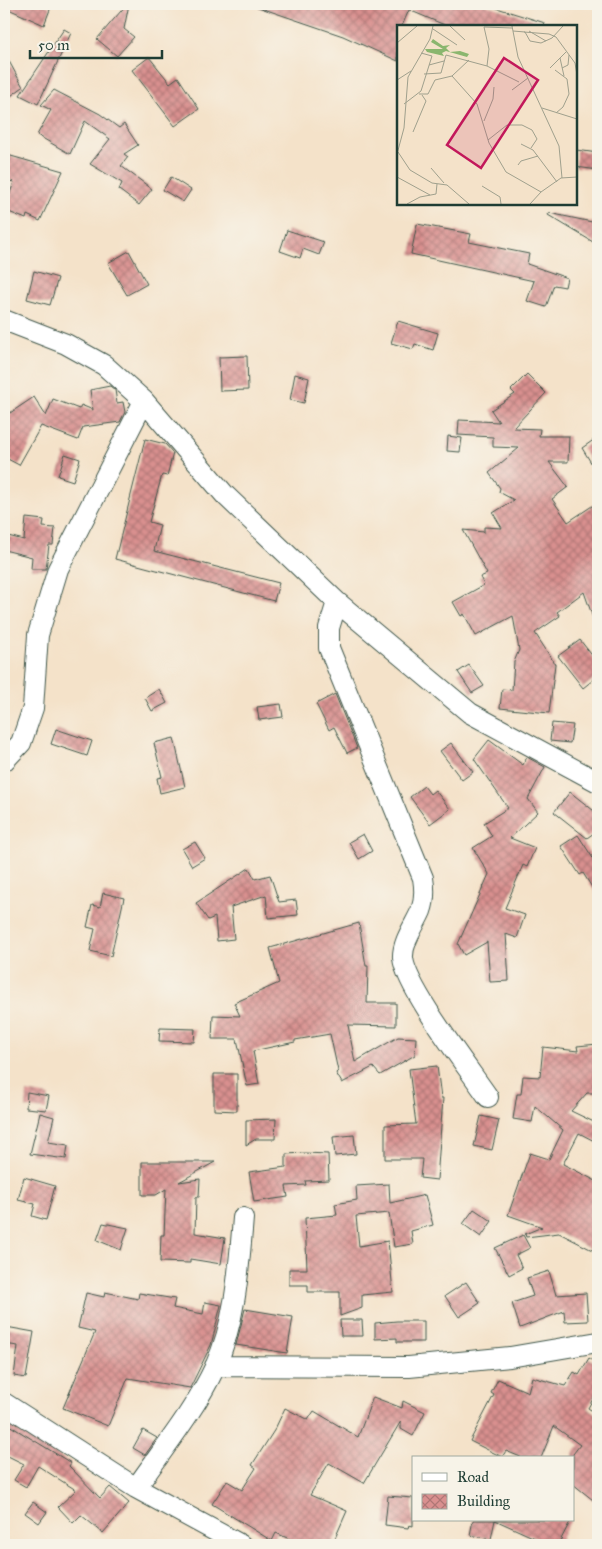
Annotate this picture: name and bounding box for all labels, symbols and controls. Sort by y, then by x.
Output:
inset map [397,25,577,205]
scale bar [30,28,162,60]
text: 50 m [38,36,70,54]
legend [412,1456,574,1522]
text: Road [457,1468,489,1486]
text: Building [457,1492,511,1510]

